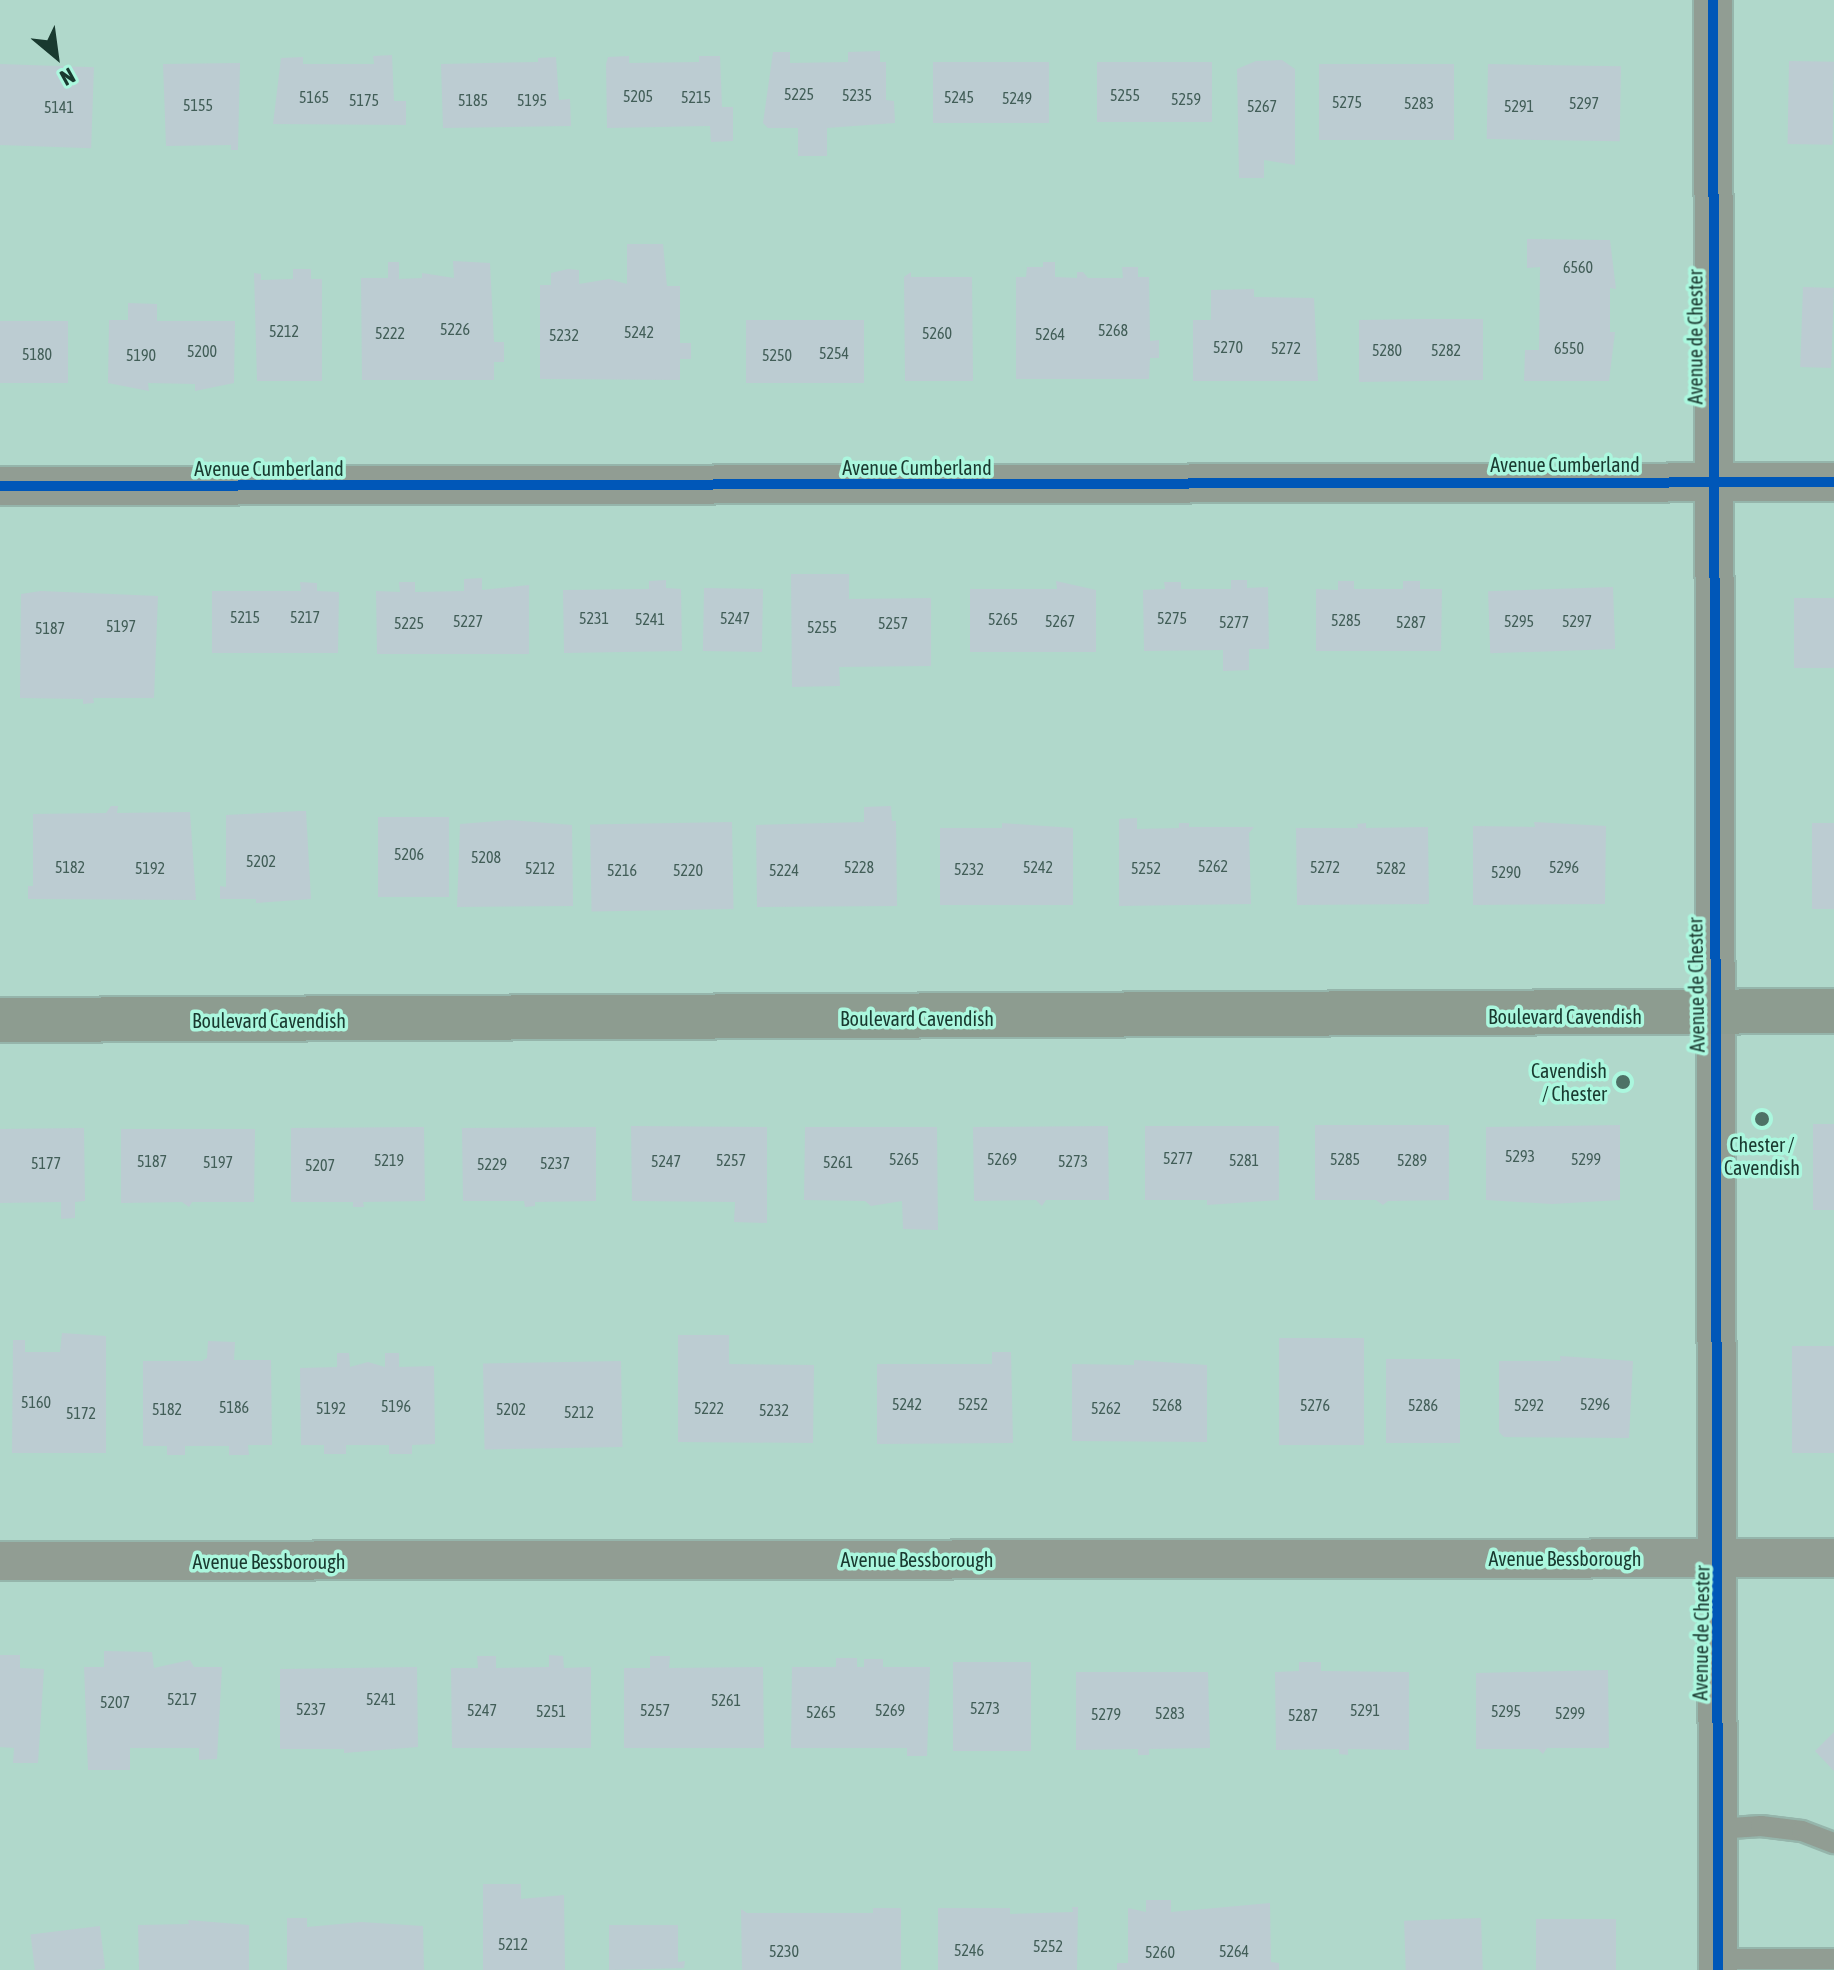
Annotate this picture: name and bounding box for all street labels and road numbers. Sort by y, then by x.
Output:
street label: Avenue de Chester [1683,270,1707,404]
street label: Avenue Cumberland [1490,452,1640,476]
street label: Avenue Cumberland [842,455,992,479]
street label: Avenue Cumberland [194,456,344,480]
street label: Avenue de Chester [1683,917,1709,1053]
street label: Boulevard Cavendish [1488,1004,1642,1028]
street label: Boulevard Cavendish [840,1006,994,1030]
street label: Boulevard Cavendish [192,1008,346,1032]
street label: Avenue Bessborough [1489,1546,1641,1570]
street label: Avenue Bessborough [841,1547,993,1571]
street label: Avenue Bessborough [193,1549,345,1573]
street label: Avenue de Chester [1688,1565,1714,1701]

